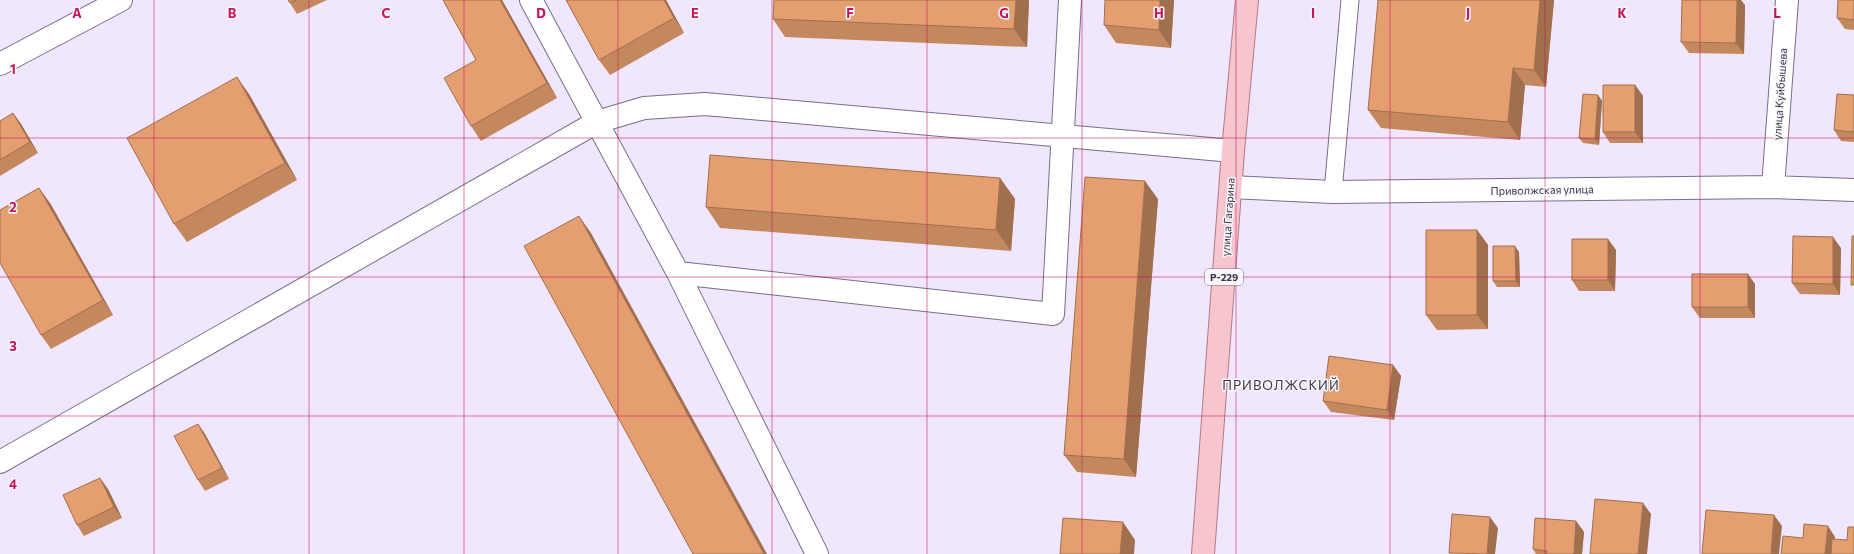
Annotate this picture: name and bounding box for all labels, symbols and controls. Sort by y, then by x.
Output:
text: A [72,5,82,21]
text: B [228,5,237,21]
text: C [382,5,391,21]
text: D [536,5,546,21]
text: E [691,5,699,21]
text: F [846,5,854,21]
text: G [999,5,1009,21]
text: H [1154,5,1164,21]
text: I [1311,5,1315,21]
text: J [1466,5,1470,21]
text: K [1617,5,1627,21]
text: L [1773,5,1781,21]
street label: улица Куйбышева [1770,47,1789,140]
text: 1 [10,61,16,77]
street label: улица Гагарина [1218,177,1237,257]
street label: Приволжская улица [1490,182,1594,197]
text: 2 [9,199,17,215]
road number: Р-229 [1205,269,1243,285]
text: 3 [9,338,17,354]
district label: ПРИВОЛЖСКИЙ [1222,377,1340,393]
text: 4 [9,476,17,492]

